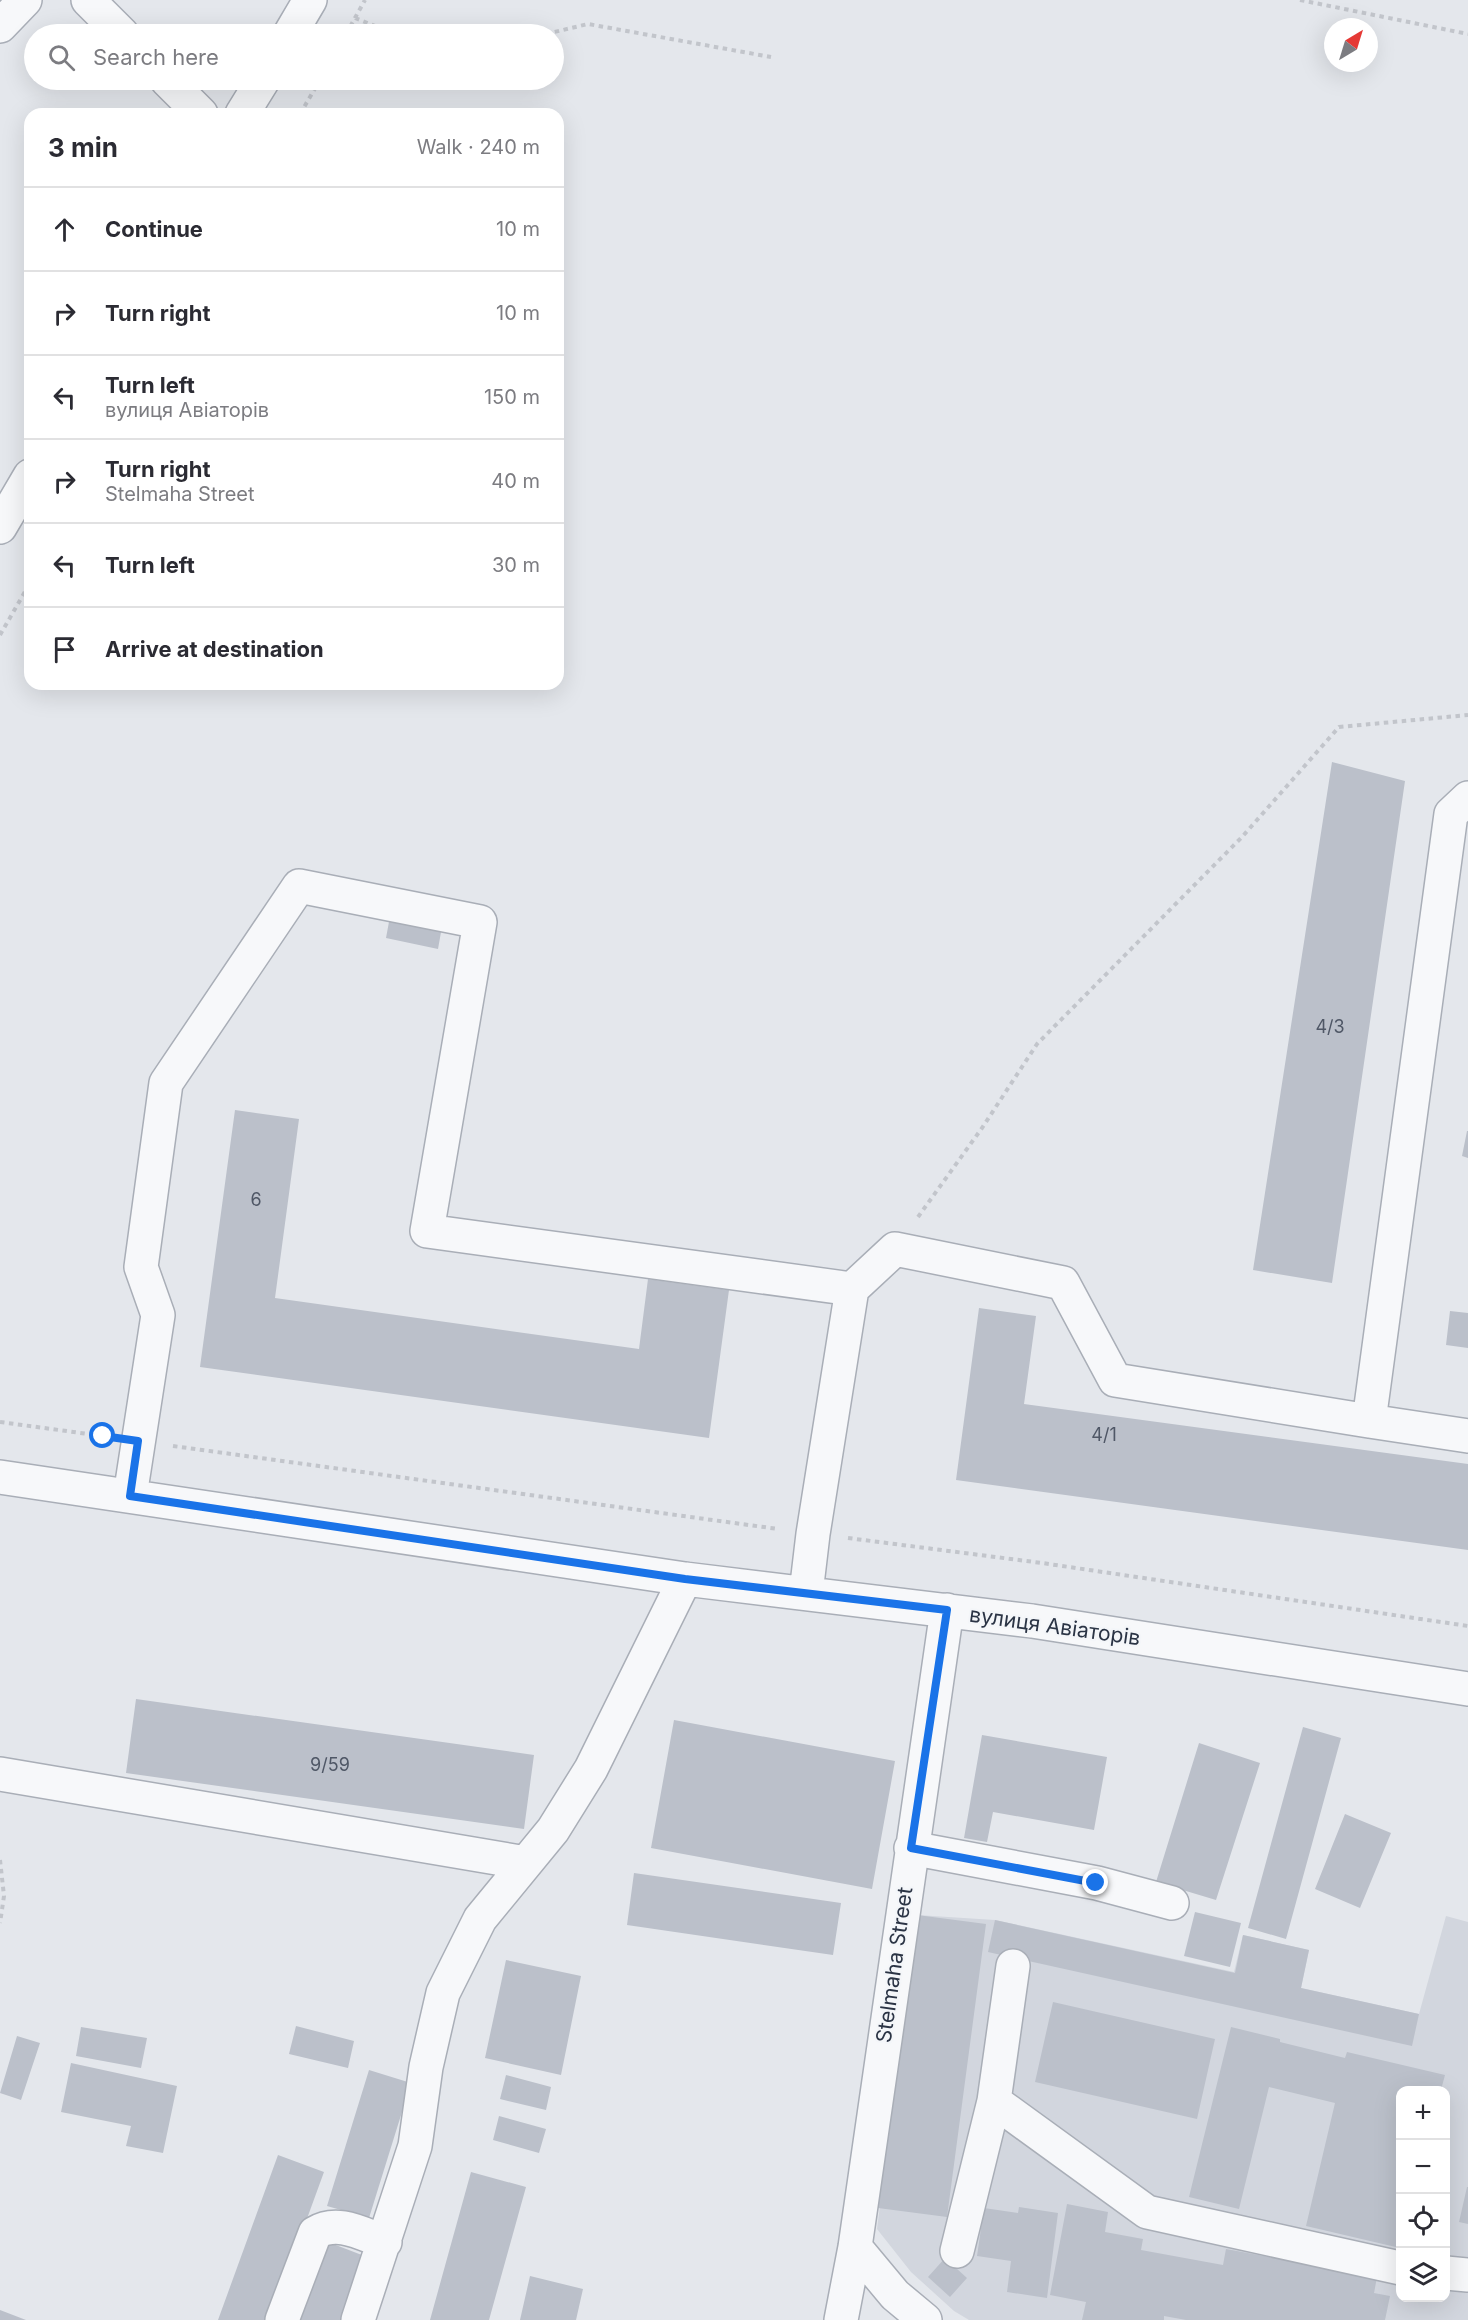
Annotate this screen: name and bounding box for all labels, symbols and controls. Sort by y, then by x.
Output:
north arrow [1324,18,1378,72]
search box [24,24,564,90]
icon: search [45,41,78,74]
text: Search here [93,44,219,70]
text: 3 min [48,132,118,163]
text: Walk · 240 m [417,135,540,159]
icon: ahead [48,213,81,246]
text: Continue [105,216,203,242]
text: 10 m [496,217,540,241]
icon: right [48,297,81,330]
text: Turn right [105,300,211,326]
text: 10 m [496,301,540,325]
text: Turn left [105,372,195,398]
icon: left [48,381,81,414]
text: 150 m [484,385,540,409]
text: вулиця Авіаторів [105,398,269,422]
text: Turn right [105,456,211,482]
icon: right [48,465,81,498]
text: 40 m [491,469,540,493]
text: Stelmaha Street [105,482,255,506]
icon: left [48,549,81,582]
text: Turn left [105,552,195,578]
text: 30 m [492,553,540,577]
icon: arrive [48,633,81,666]
text: Arrive at destination [105,636,324,662]
house number: 4/3 [1315,1016,1345,1037]
house number: 6 [250,1189,262,1210]
route start [89,1422,115,1448]
house number: 4/1 [1091,1424,1117,1445]
street label: вулиця Авіаторів [968,1602,1142,1650]
house number: 9/59 [310,1754,350,1775]
route end [1082,1869,1108,1895]
street label: Stelmaha Street [871,1885,917,2044]
map controls [1396,2086,1450,2302]
button: + [1396,2086,1450,2140]
button: − [1396,2140,1450,2194]
button: locate [1396,2194,1450,2248]
button: layers [1396,2248,1450,2302]

